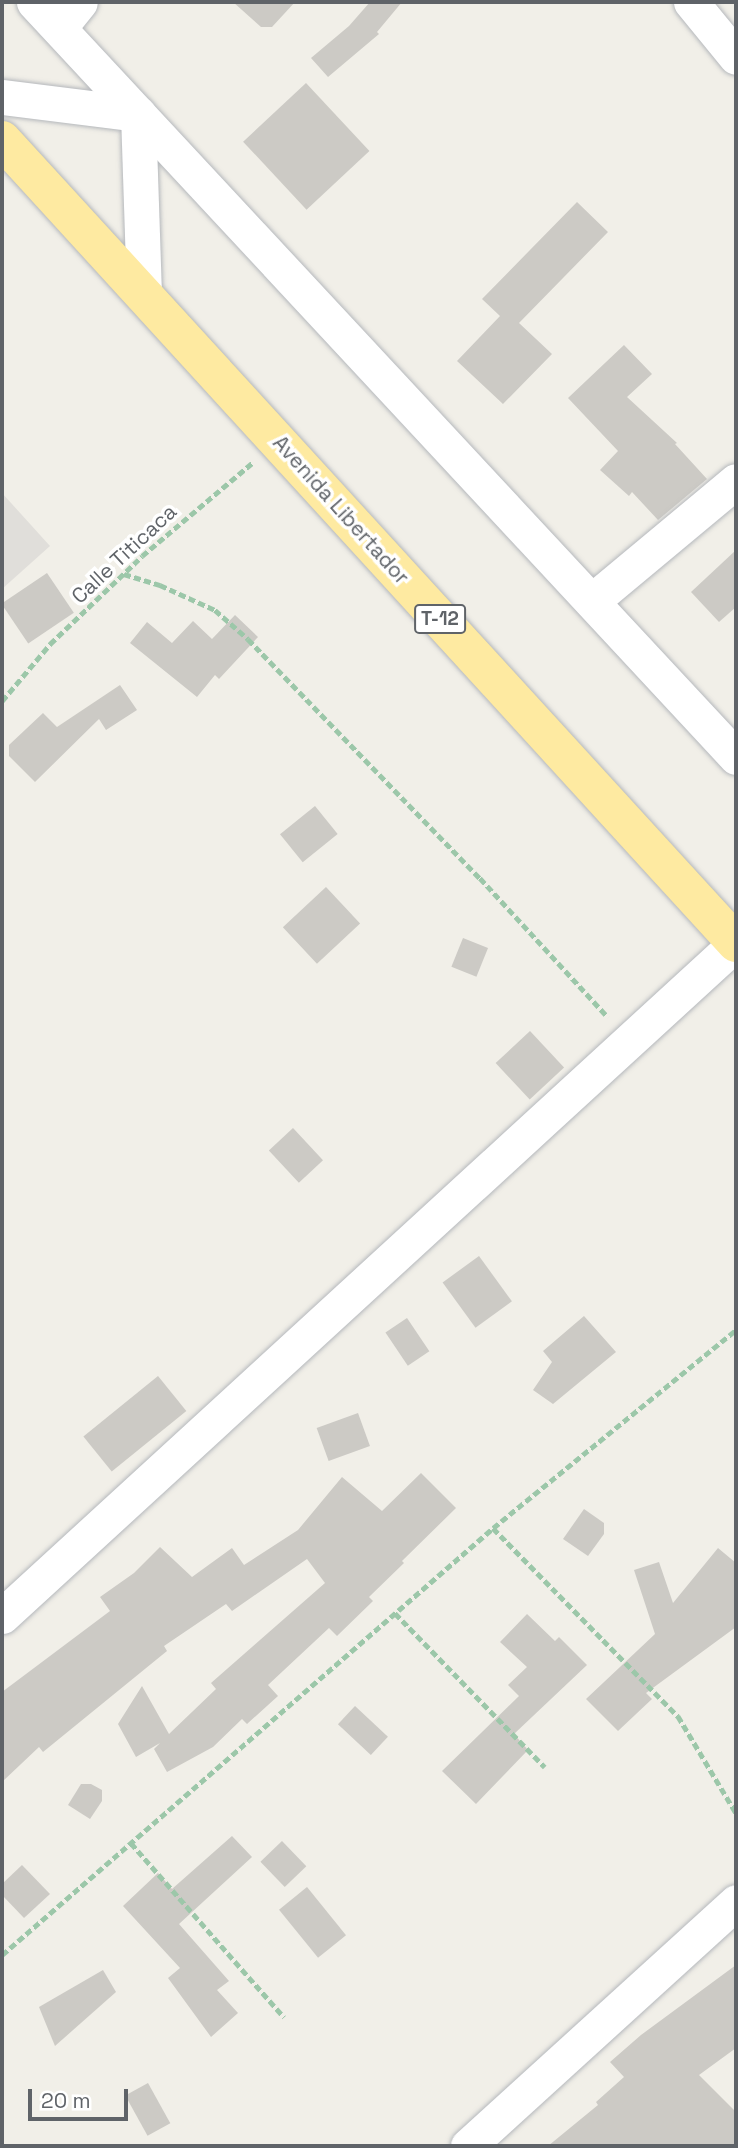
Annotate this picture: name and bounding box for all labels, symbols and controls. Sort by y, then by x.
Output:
street label: Avenida Libertador [268,430,414,590]
street label: Calle Titicaca [66,499,182,609]
road number: T-12 [414,604,466,634]
scale bar [32,2074,131,2118]
text: 20 m [41,2087,91,2114]

